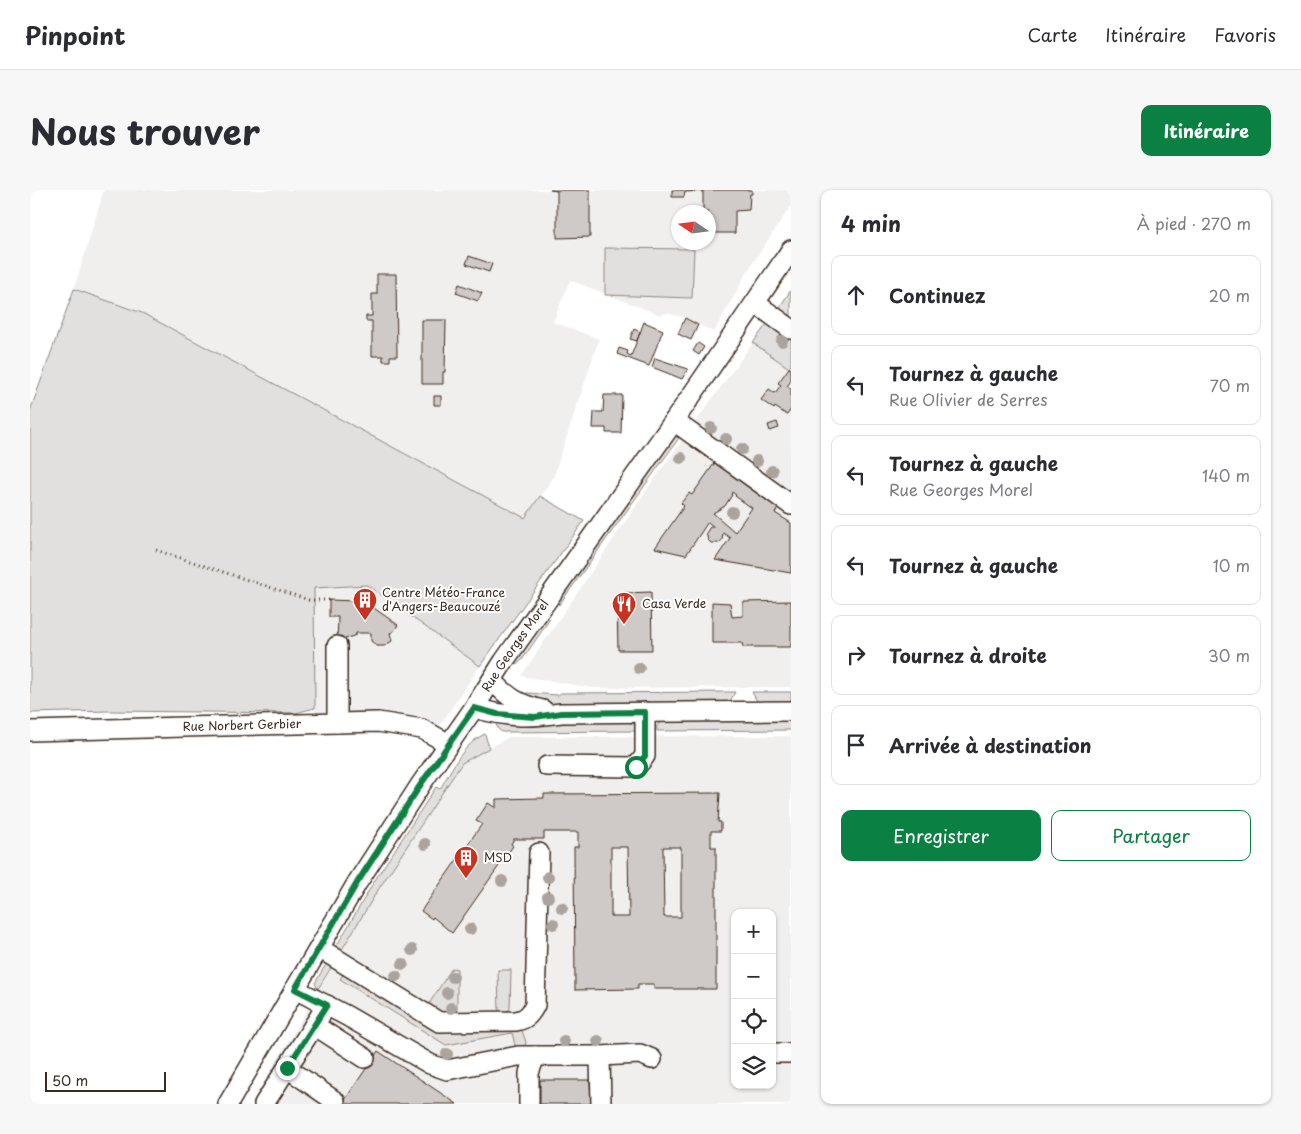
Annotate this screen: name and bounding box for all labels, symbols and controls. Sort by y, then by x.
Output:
text: Pinpoint [25,17,126,53]
text: Carte [1027,21,1077,48]
text: Itinéraire [1105,21,1186,48]
text: Favoris [1214,21,1276,48]
text: Nous trouver [30,104,260,157]
button: Itinéraire [1141,105,1271,156]
north arrow [671,205,716,250]
text: 4 min [841,207,901,239]
text: À pied · 270 m [1137,211,1251,235]
icon: ahead [842,281,870,309]
text: Continuez [889,281,986,309]
text: 20 m [1209,283,1250,307]
text: Tournez à gauche [889,359,1058,387]
icon: left [842,371,870,399]
text: 70 m [1210,373,1250,397]
text: Rue Olivier de Serres [889,387,1048,411]
text: Tournez à gauche [889,449,1058,477]
icon: left [842,461,870,489]
text: 140 m [1202,463,1250,487]
text: Rue Georges Morel [889,477,1033,501]
icon: left [842,551,870,579]
text: Tournez à gauche [889,551,1058,579]
text: 10 m [1213,553,1250,577]
place label: Centre Météo-France d'Angers-Beaucouzé [382,583,505,615]
building icon: Centre Météo-France d'Angers-Beaucouzé [352,587,378,621]
restaurant icon: Casa Verde [611,591,637,625]
place label: Casa Verde [642,594,706,612]
street label: Rue Georges Morel [477,596,553,695]
icon: right [842,641,870,669]
text: Tournez à droite [889,641,1047,669]
text: 30 m [1208,643,1250,667]
street label: Rue Norbert Gerbier [182,714,302,735]
icon: arrive [842,731,870,759]
text: Arrivée à destination [889,731,1092,759]
route start [625,756,648,779]
button: Enregistrer [841,810,1041,861]
button: Partager [1051,810,1251,861]
building icon: MSD [453,845,479,879]
place label: MSD [484,848,512,866]
map controls [731,909,776,1089]
button: + [731,909,776,954]
button: − [731,954,776,999]
button: locate [731,999,776,1044]
button: layers [731,1044,776,1089]
route end [276,1057,299,1080]
scale bar [45,1069,166,1092]
text: 50 m [52,1070,88,1091]

